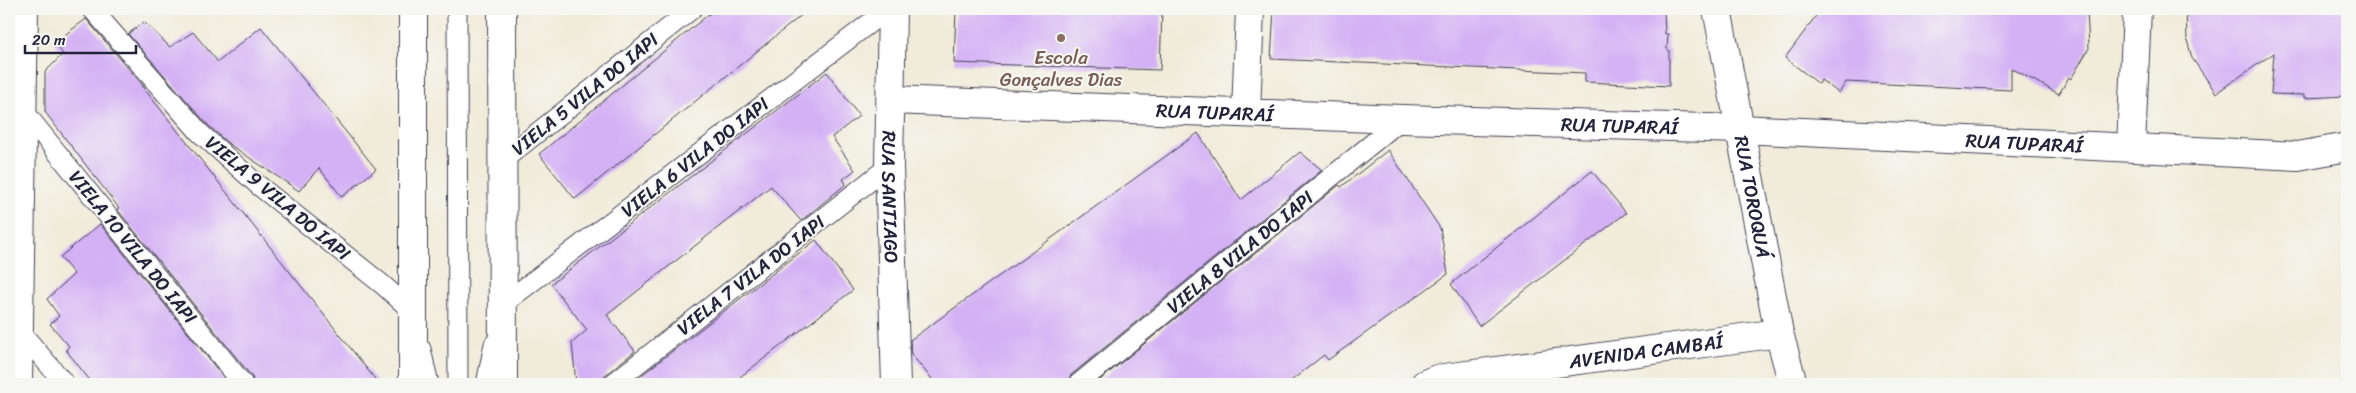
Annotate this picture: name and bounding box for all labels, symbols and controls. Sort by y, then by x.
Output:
scale bar [25,22,136,54]
street label: VIELA 5 VILA DO IAPI [504,24,666,164]
text: 20 m [32,27,66,53]
marker: Escola Gonçalves Dias [1055,32,1067,44]
place label: Escola Gonçalves Dias [1000,41,1123,96]
street label: VIELA 6 VILA DO IAPI [613,88,777,226]
street label: RUA TUPARAÍ [1155,93,1276,131]
street label: RUA TUPARAÍ [1560,107,1680,144]
street label: RUA TUPARAÍ [1965,123,2085,162]
street label: VIELA 9 VILA DO IAPI [198,127,358,269]
street label: RUA SANTIAGO [873,130,909,264]
street label: RUA TOROQUÁ [1725,133,1781,263]
street label: VIELA 10 VILA DO IAPI [60,163,206,332]
street label: VIELA 8 VILA DO IAPI [1159,182,1321,322]
street label: VIELA 7 VILA DO IAPI [669,206,833,344]
street label: AVENIDA CAMBAÍ [1566,324,1727,378]

